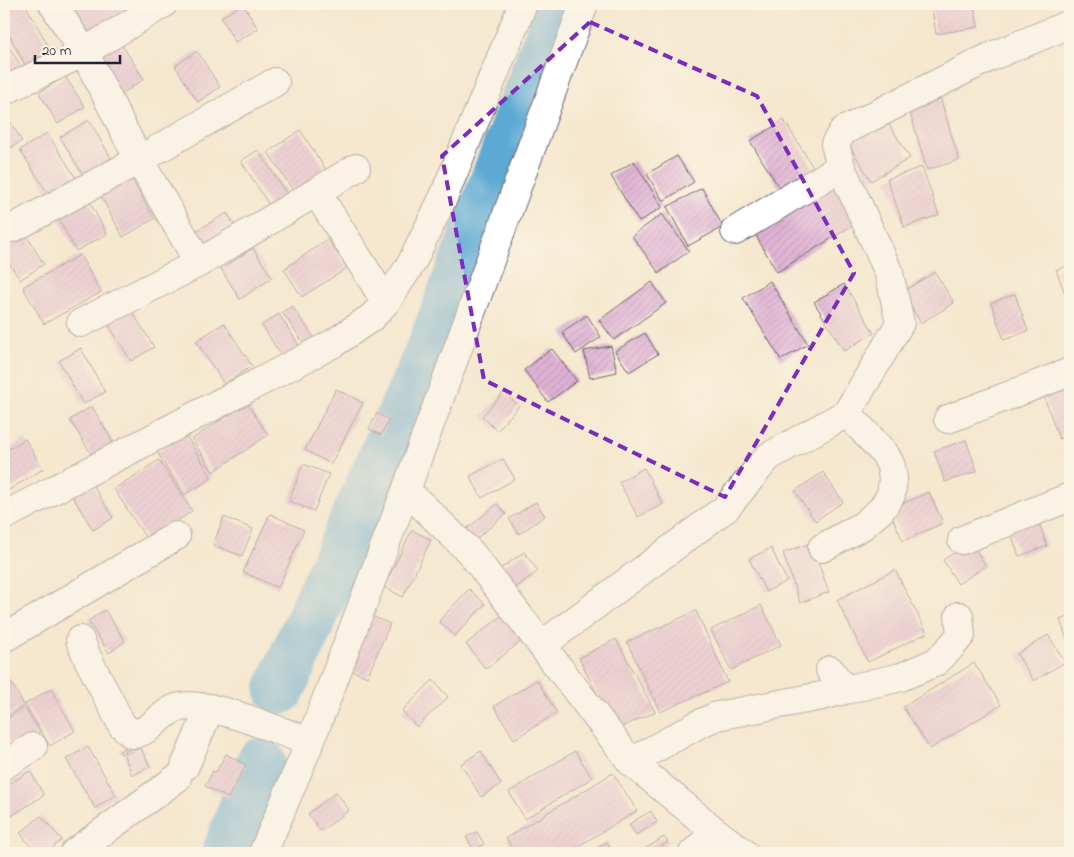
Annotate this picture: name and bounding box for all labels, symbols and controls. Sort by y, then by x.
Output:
scale bar [35,32,120,64]
text: 20 m [42,40,72,62]

